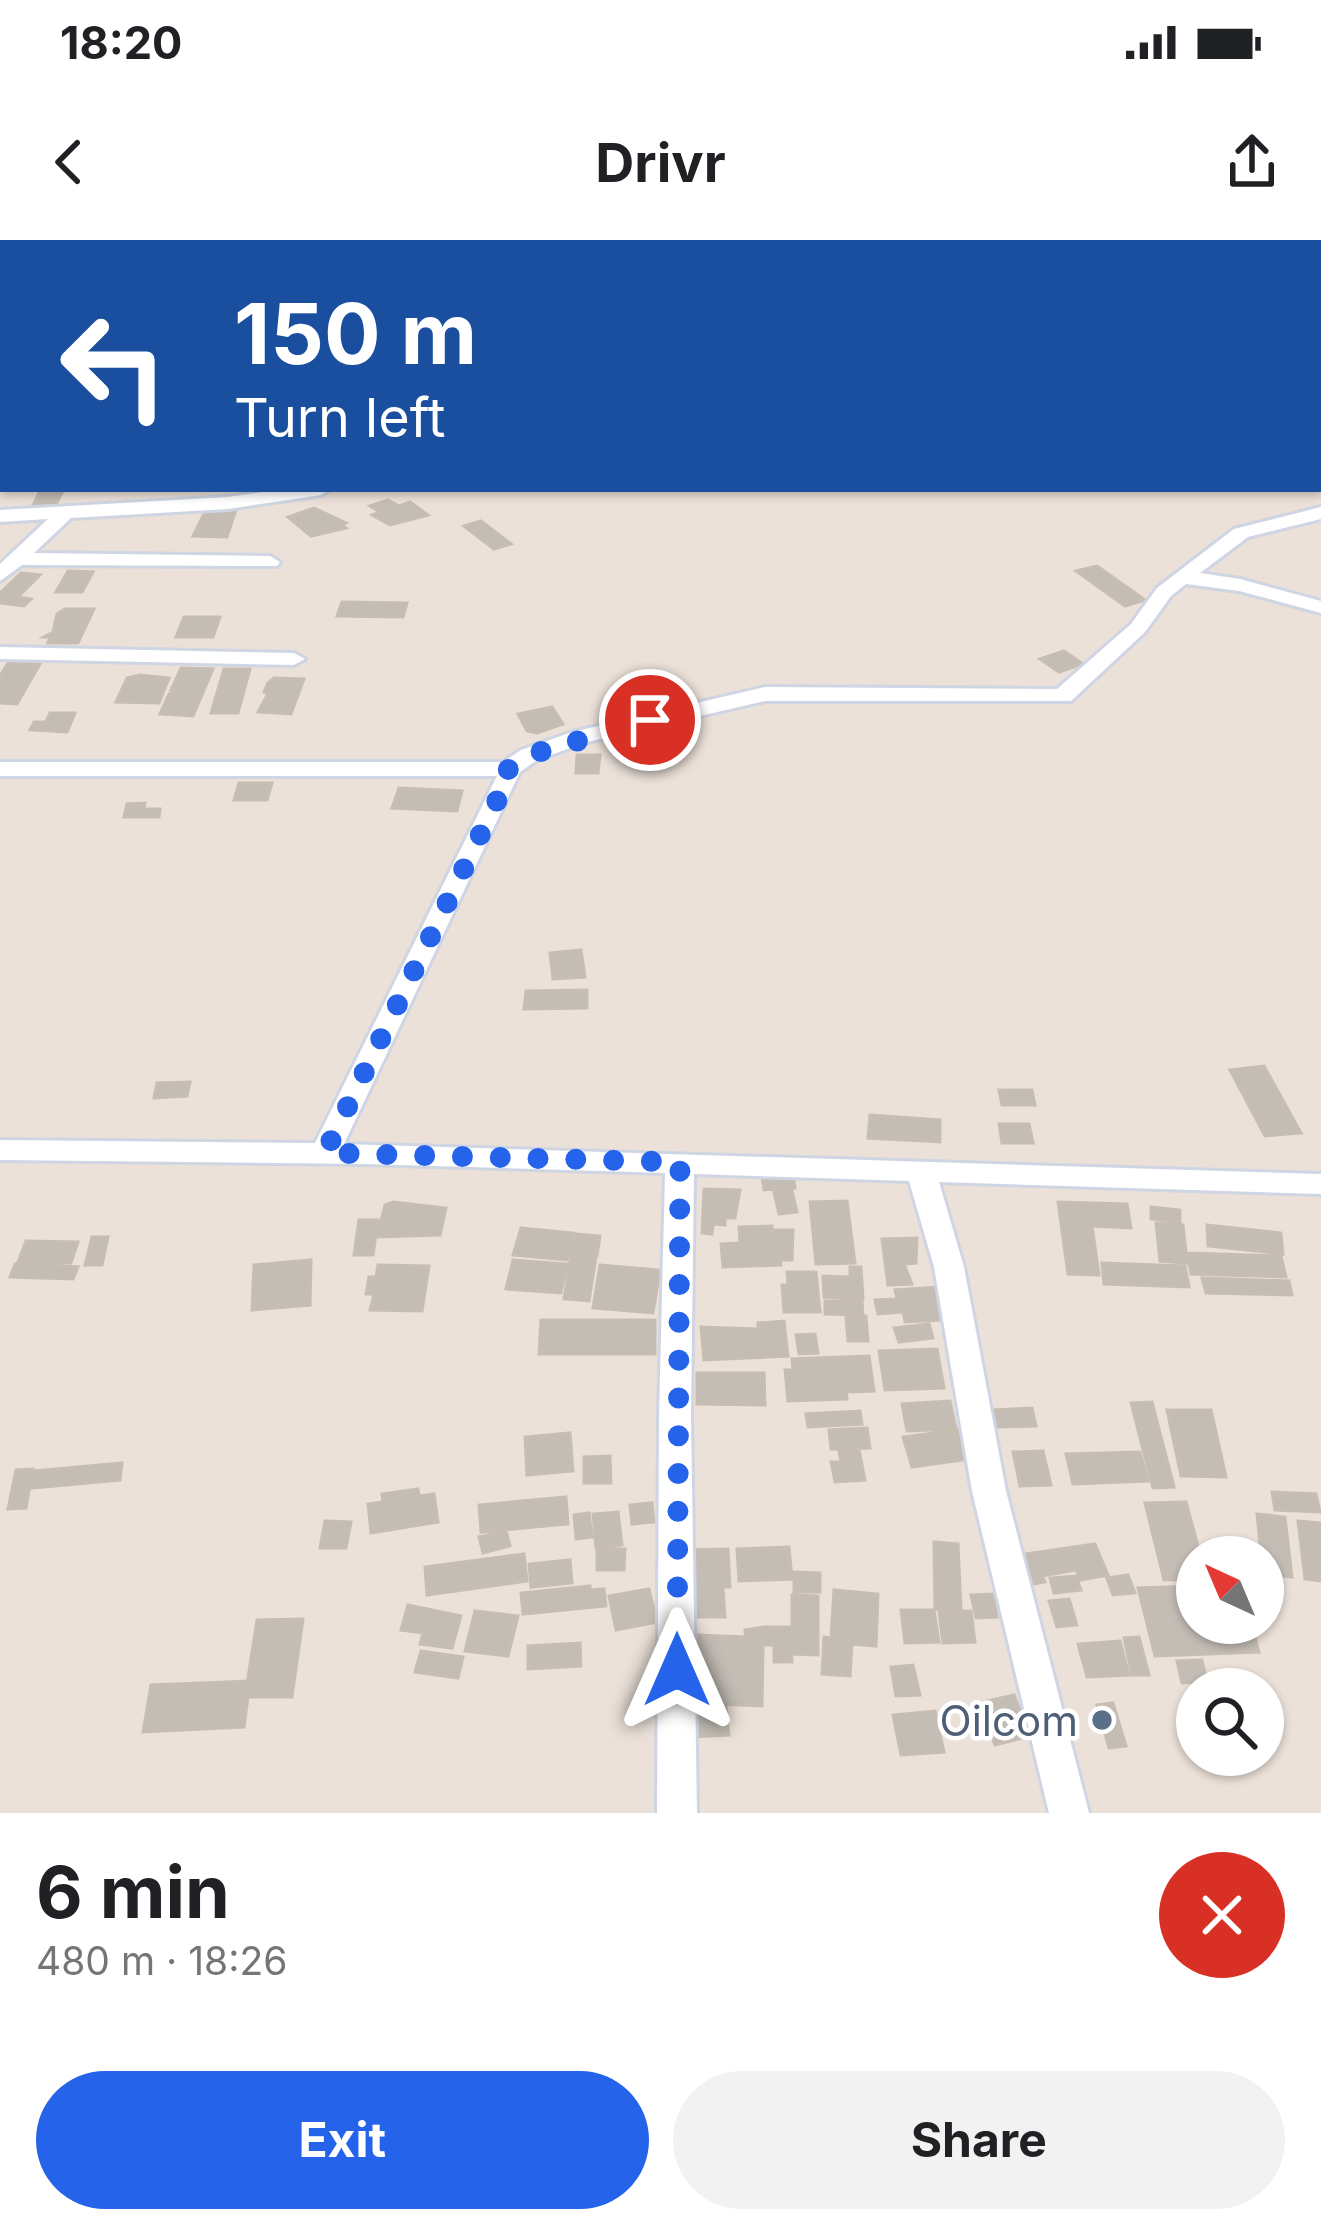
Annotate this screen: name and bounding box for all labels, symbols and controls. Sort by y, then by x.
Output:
text: 18:20 [60,15,182,70]
icon: back [36,129,102,195]
icon: share [1219,129,1285,195]
text: Drivr [595,130,726,195]
text: 150 m [234,283,477,384]
icon: left [36,288,192,444]
text: Turn left [234,385,445,450]
pin [599,669,701,771]
icon: arrive [617,687,683,753]
north arrow [1176,1536,1284,1644]
map controls [1176,1536,1284,1776]
position arrow [614,1607,740,1733]
button: search [1176,1668,1284,1776]
place label: Oilcom [940,1695,1078,1746]
marker: Oilcom [1089,1707,1115,1733]
text: 6 min [36,1848,230,1935]
button: close [1159,1852,1285,1978]
text: 480 m · 18:26 [36,1937,287,1984]
button: Exit [36,2071,649,2209]
button: Share [673,2071,1285,2209]

